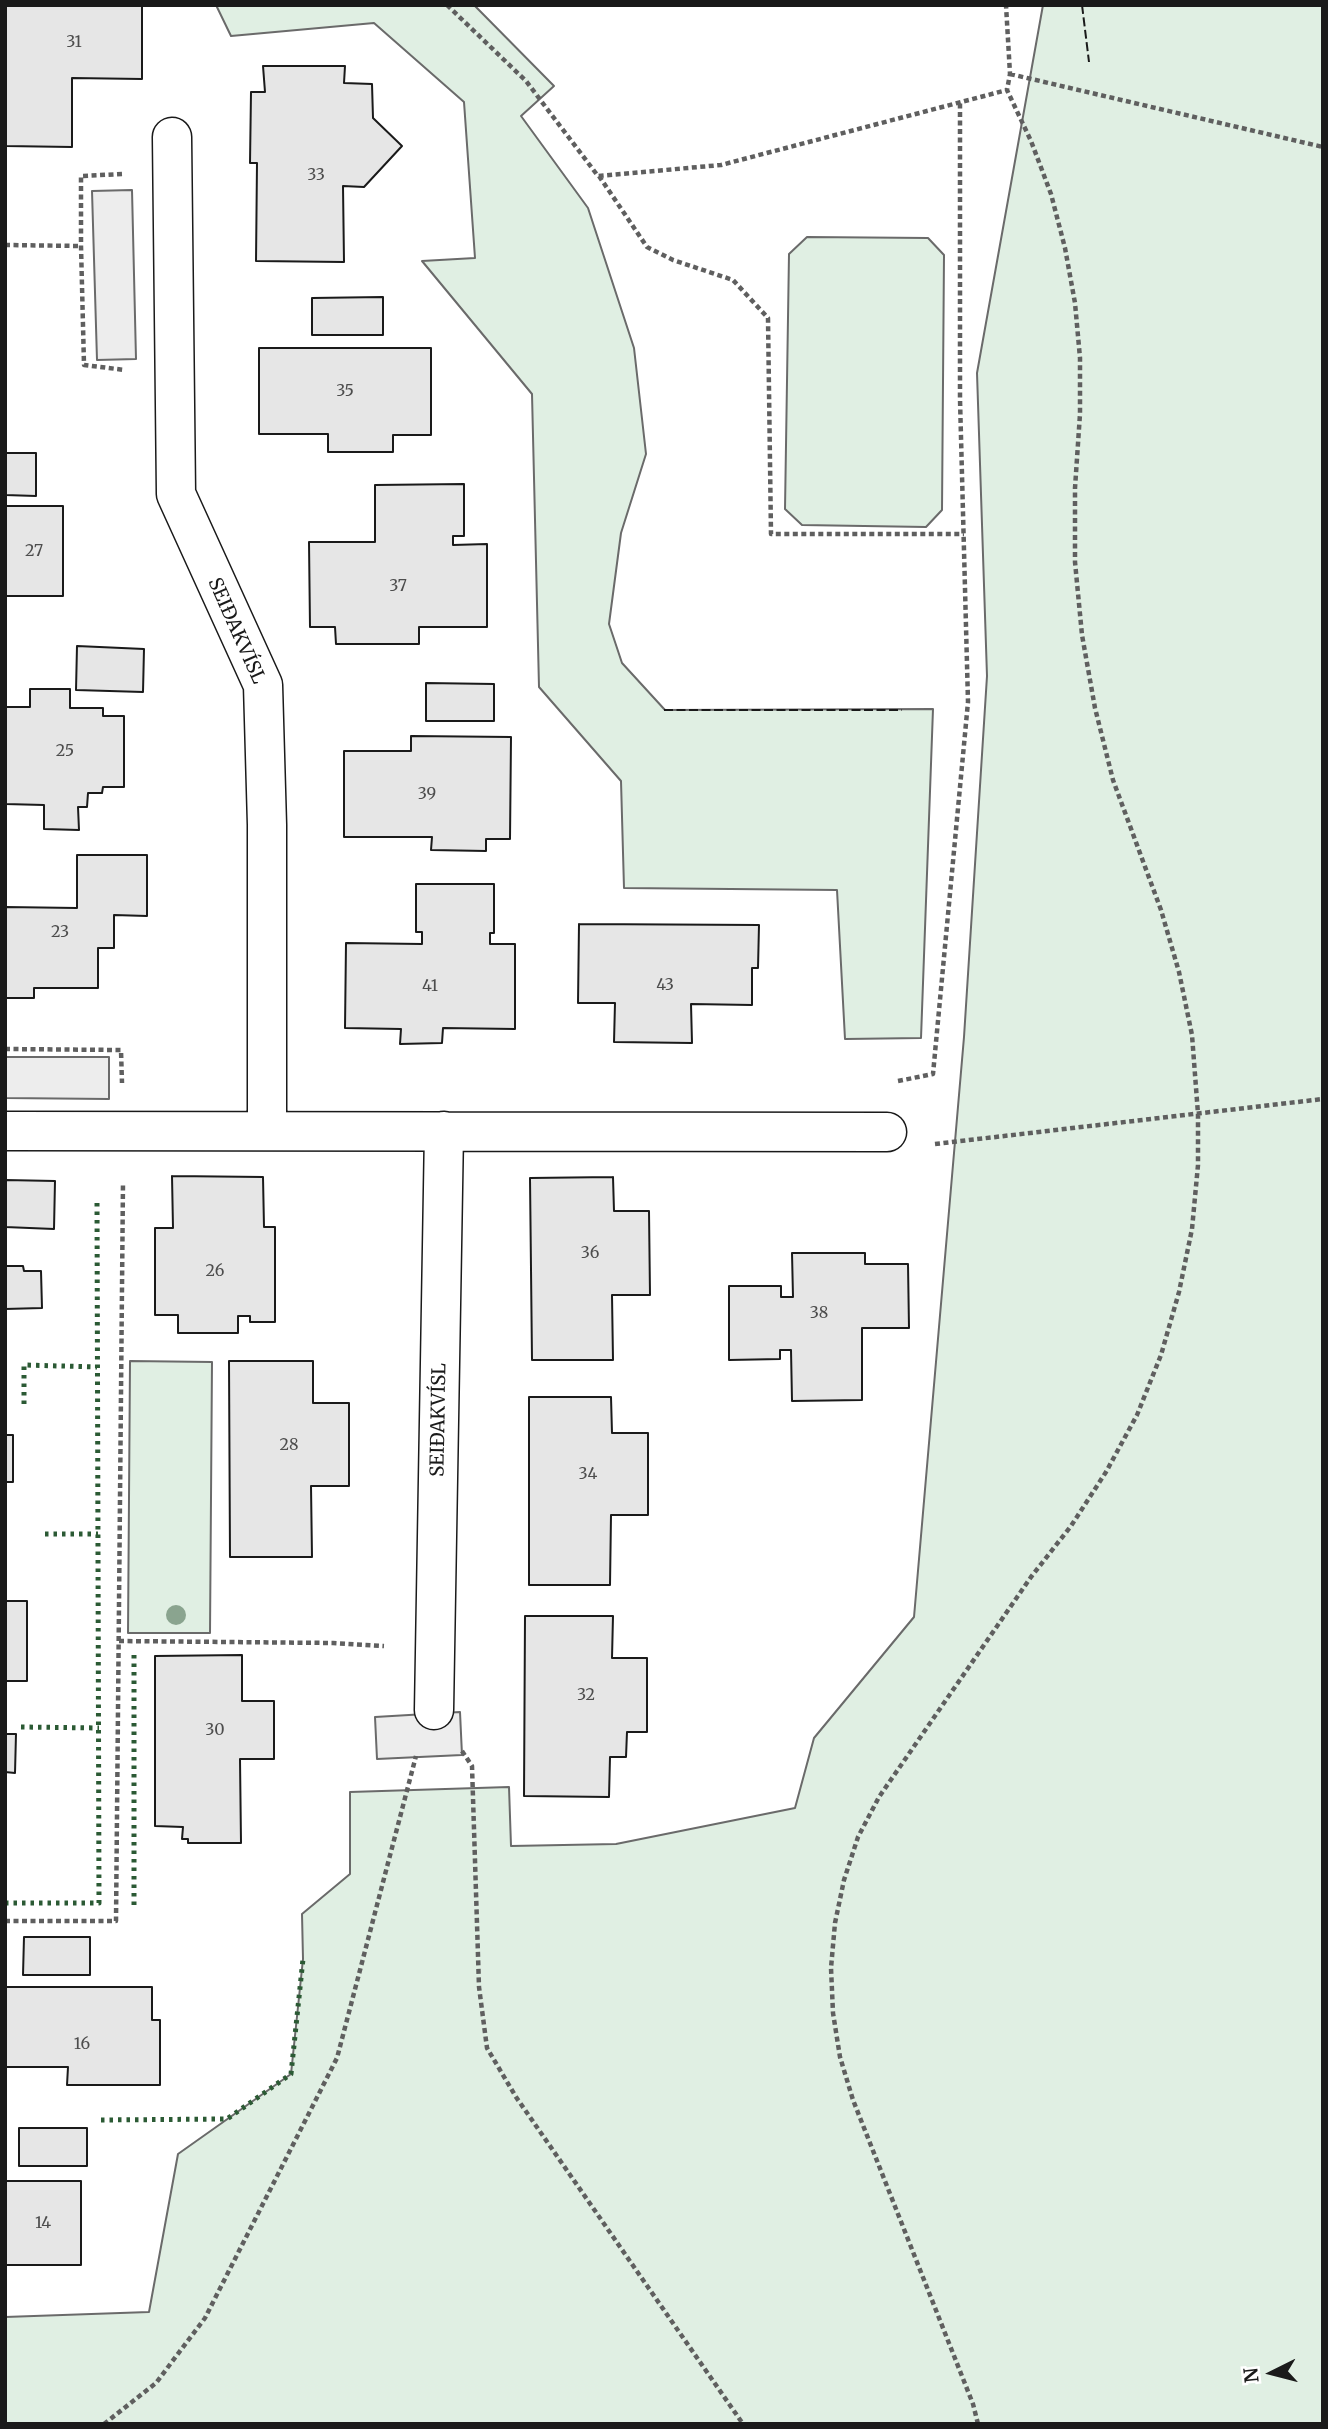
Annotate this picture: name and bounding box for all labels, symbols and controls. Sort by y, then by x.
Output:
house number: 31 [66,32,82,52]
house number: 33 [307,165,325,185]
house number: 35 [336,381,354,401]
house number: 27 [25,541,43,561]
street label: SEIÐAKVÍSL [202,574,270,688]
house number: 37 [389,576,407,596]
house number: 25 [56,741,74,761]
house number: 39 [418,784,436,804]
house number: 23 [51,922,69,942]
house number: 43 [656,975,674,995]
house number: 41 [422,976,438,996]
house number: 36 [581,1243,599,1263]
house number: 26 [206,1261,224,1281]
house number: 38 [810,1303,828,1323]
street label: SEIÐAKVÍSL [427,1363,451,1477]
house number: 28 [280,1435,298,1455]
house number: 34 [579,1464,597,1484]
house number: 32 [577,1685,595,1705]
house number: 30 [205,1720,225,1740]
house number: 16 [74,2034,90,2054]
house number: 14 [35,2213,51,2233]
north arrow [1237,2338,1307,2408]
text: N [1238,2366,1264,2384]

